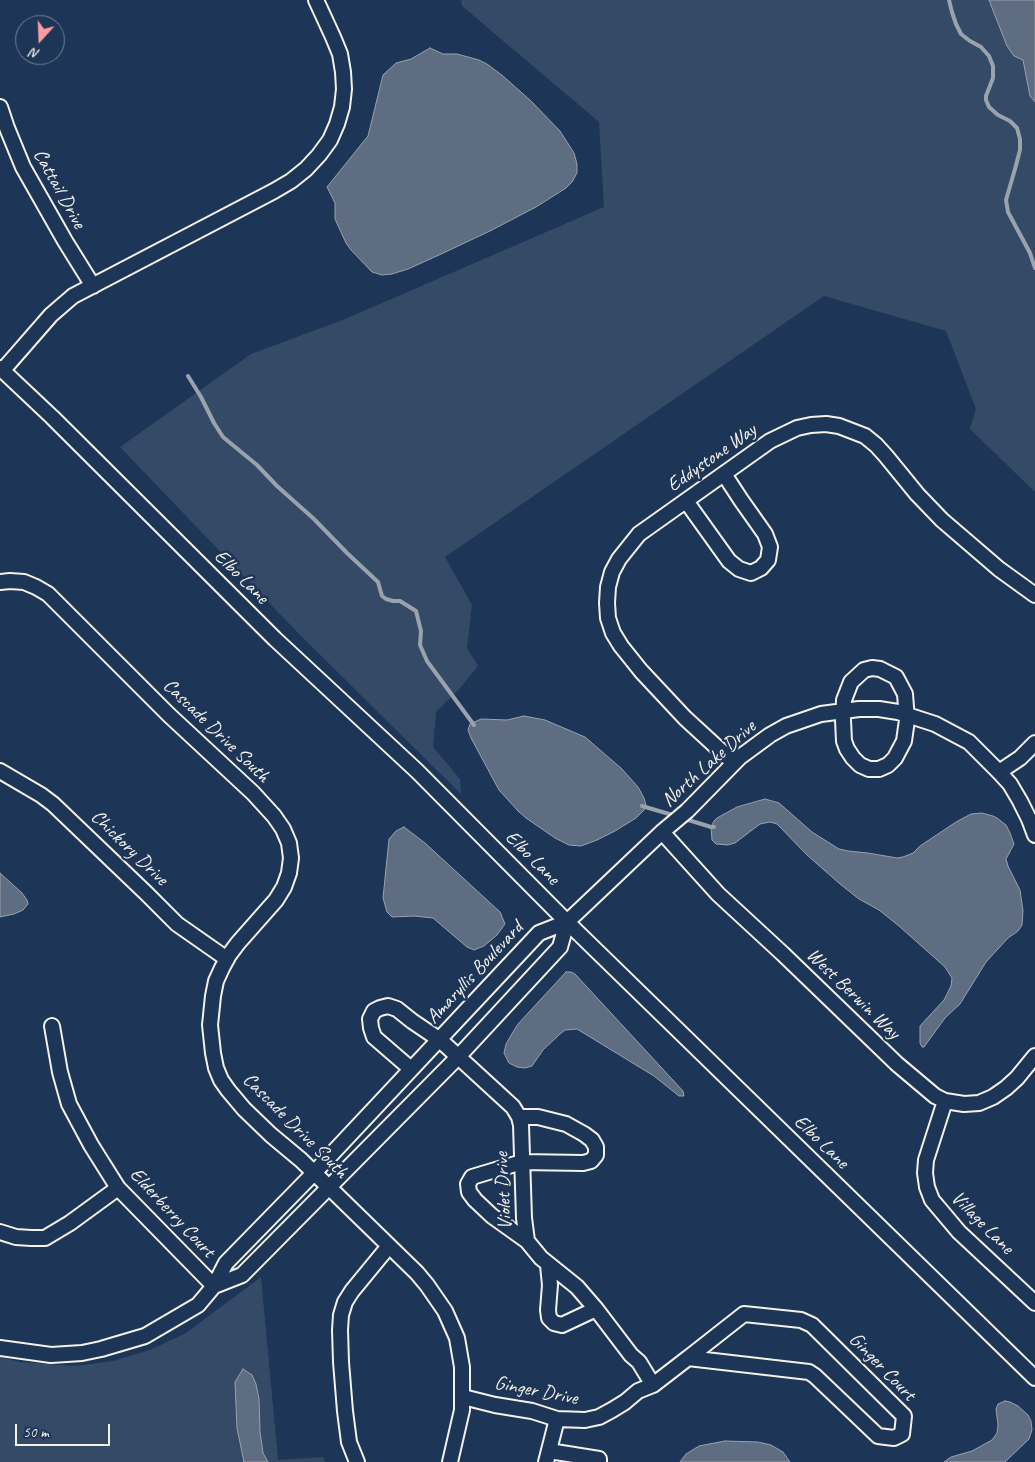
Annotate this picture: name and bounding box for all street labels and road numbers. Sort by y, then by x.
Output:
street label: Cattail Drive [27,145,91,233]
street label: Eddystone Way [663,418,761,498]
street label: Elbo Lane [209,545,273,609]
street label: Cascade Drive South [157,674,275,788]
street label: North Lake Drive [657,715,761,813]
street label: Chickory Drive [85,805,173,891]
street label: Elbo Lane [500,826,564,890]
street label: Amaryllis Boulevard [421,917,529,1029]
street label: West Berwin Way [801,943,905,1045]
street label: Cascade Drive South [237,1068,353,1184]
street label: Elbo Lane [788,1110,854,1174]
street label: Violet Drive [490,1151,518,1231]
street label: Elderberry Court [124,1163,220,1263]
street label: Village Lane [945,1186,1019,1260]
street label: Ginger Court [843,1328,921,1406]
street label: Ginger Drive [492,1371,580,1411]

